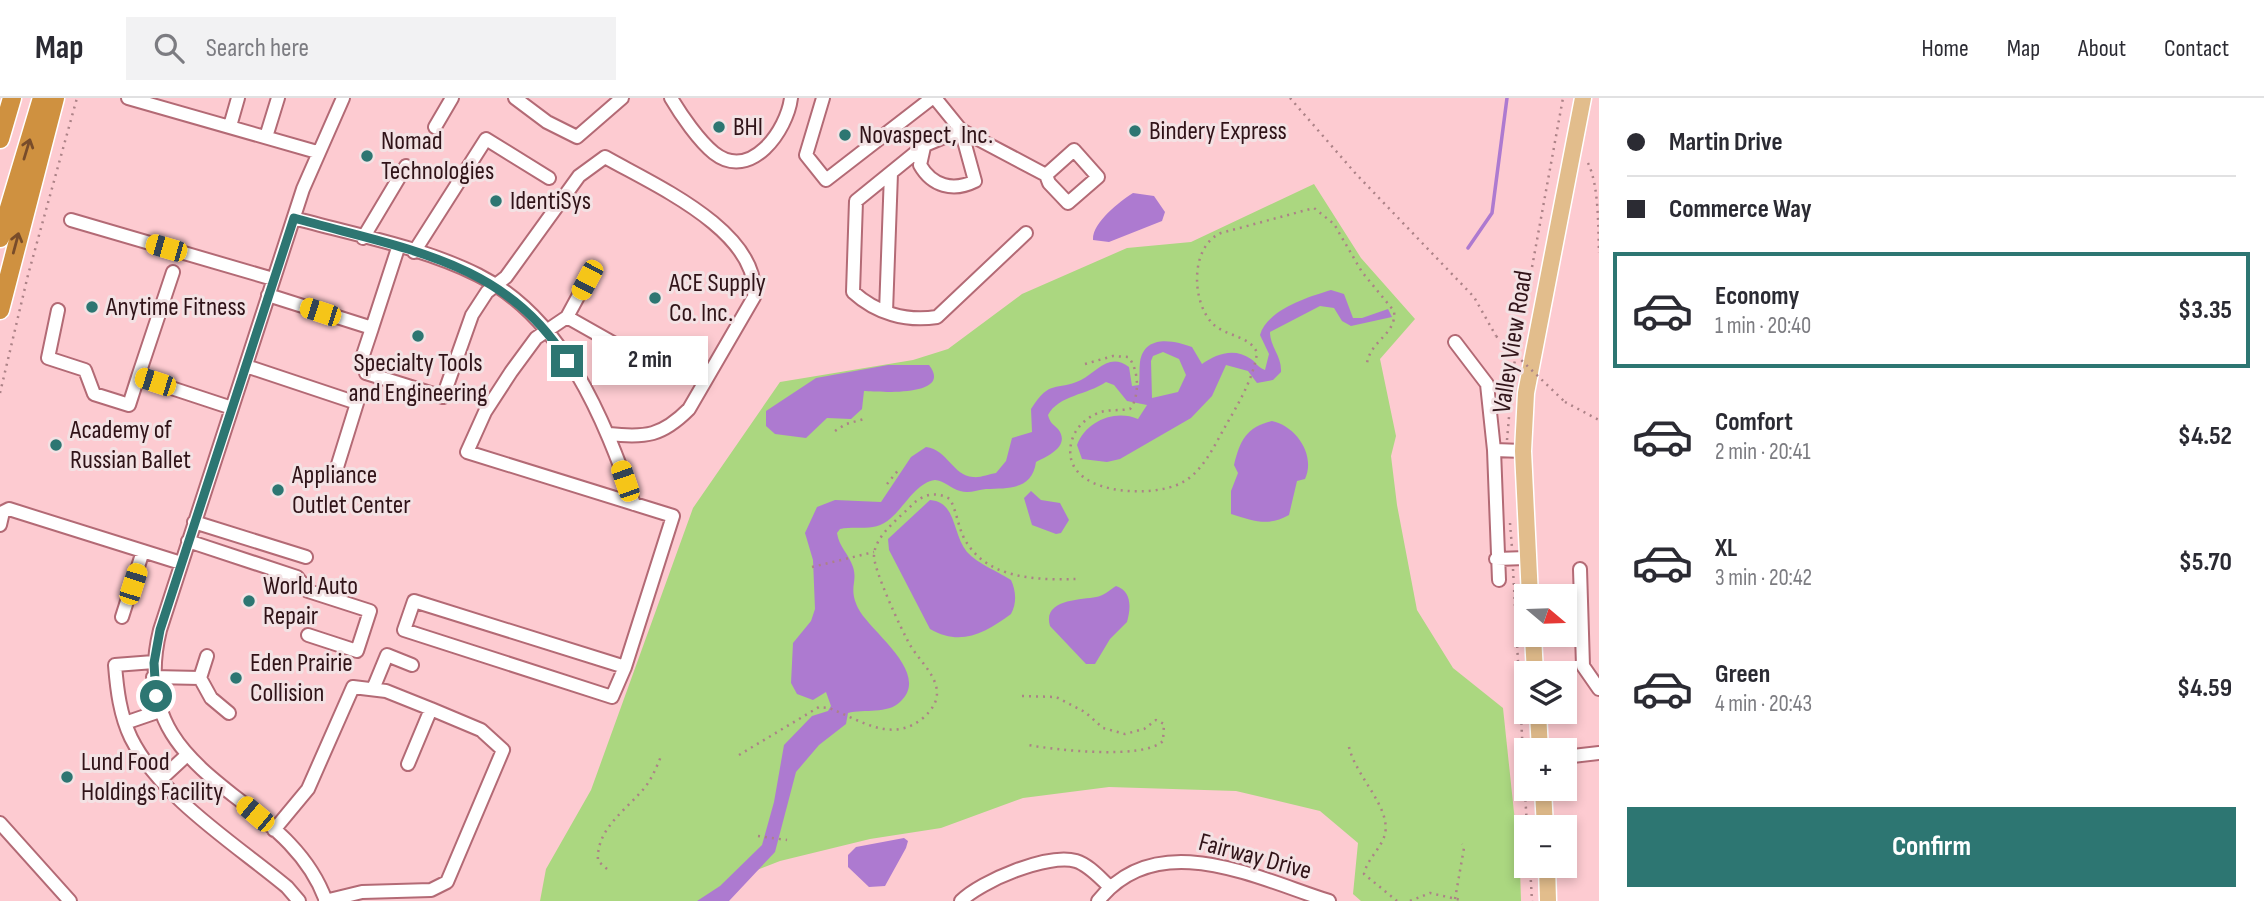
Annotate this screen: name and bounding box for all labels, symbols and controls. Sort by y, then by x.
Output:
search box [126,17,616,80]
text: Map [35,28,84,68]
icon: search [150,29,188,67]
text: Search here [206,33,309,64]
text: Home [1921,34,1969,63]
text: Map [2007,34,2040,63]
text: About [2078,34,2126,63]
text: Contact [2164,34,2229,63]
place label: BHI [733,112,763,143]
place label: Bindery Express [1149,116,1287,147]
marker: BHI [711,119,727,135]
place label: Novaspect, Inc. [859,120,993,151]
marker: Bindery Express [1127,123,1143,139]
place label: Nomad Technologies [381,126,494,187]
marker: Novaspect, Inc. [837,127,853,143]
text: Martin Drive [1669,127,1783,158]
one-way arrow [21,138,34,160]
marker: Nomad Technologies [359,148,375,164]
place label: IdentiSys [510,186,591,217]
marker: IdentiSys [488,193,504,209]
text: Commerce Way [1669,194,1812,225]
car [143,232,190,264]
one-way arrow [10,233,23,255]
car [568,257,607,303]
place label: ACE Supply Co. Inc. [668,268,766,329]
street label: Valley View Road [1486,268,1540,416]
icon: car [1631,279,1694,342]
text: Economy [1715,281,1799,312]
marker: ACE Supply Co. Inc. [647,290,663,306]
place label: Anytime Fitness [105,292,246,323]
text: $3.35 [2178,295,2232,326]
car [297,296,344,328]
marker: Anytime Fitness [84,299,100,315]
text: 1 min · 20:40 [1715,312,1811,340]
marker: Specialty Tools and Engineering [410,328,426,344]
callout: 2 min [592,336,707,386]
route end [551,345,583,377]
text: 2 min [628,346,672,374]
place label: Specialty Tools and Engineering [349,348,488,409]
car [132,366,179,398]
icon: car [1631,405,1694,468]
text: Comfort [1715,407,1793,438]
place label: Academy of Russian Ballet [69,415,191,476]
text: $4.52 [2178,421,2232,452]
marker: Academy of Russian Ballet [48,437,64,453]
text: 2 min · 20:41 [1715,438,1810,466]
car [609,458,642,504]
place label: Appliance Outlet Center [291,460,411,521]
marker: Appliance Outlet Center [270,482,286,498]
icon: car [1631,531,1694,594]
text: XL [1715,533,1737,564]
text: $5.70 [2179,547,2232,578]
car [117,561,150,607]
text: 3 min · 20:42 [1715,564,1812,592]
place label: World Auto Repair [263,571,358,632]
north arrow [1514,584,1577,648]
map controls [1514,584,1577,878]
marker: World Auto Repair [241,593,257,609]
place label: Eden Prairie Collision [250,648,353,709]
icon: car [1631,657,1694,720]
text: Green [1715,659,1770,690]
button: layers [1514,661,1577,724]
marker: Eden Prairie Collision [228,670,244,686]
text: $4.59 [2177,673,2232,704]
route start [140,680,172,712]
text: 4 min · 20:43 [1715,690,1812,718]
button: + [1514,738,1577,801]
place label: Lund Food Holdings Facility [81,747,223,808]
marker: Lund Food Holdings Facility [59,769,75,785]
car [233,792,278,836]
button: Confirm [1627,807,2236,887]
button: − [1514,815,1577,878]
street label: Fairway Drive [1195,827,1315,887]

